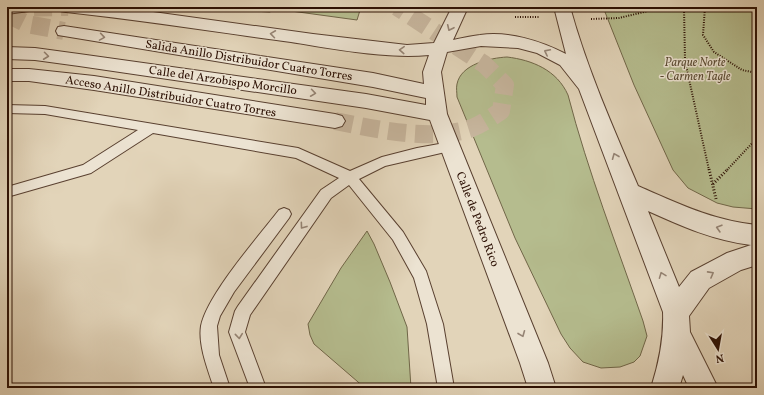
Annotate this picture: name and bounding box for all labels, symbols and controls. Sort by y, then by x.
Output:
one-way arrow [447,23,455,31]
one-way arrow [269,30,276,39]
one-way arrow [99,32,105,41]
street label: Salida Anillo Distribuidor Cuatro Torres [144,37,354,85]
one-way arrow [398,46,404,54]
one-way arrow [544,49,551,56]
one-way arrow [43,51,49,60]
park label: Parque Norte - Carmen Tagle [660,55,731,85]
street label: Calle del Arzobispo Morcillo [148,63,298,99]
street label: Acceso Anillo Distribuidor Cuatro Torres [64,72,277,122]
one-way arrow [310,88,316,97]
one-way arrow [612,152,620,159]
street label: Calle de Pedro Rico [452,170,503,269]
one-way arrow [301,221,308,228]
one-way arrow [716,224,723,233]
one-way arrow [707,271,714,278]
one-way arrow [658,272,666,279]
north arrow [698,329,738,369]
one-way arrow [518,331,526,338]
one-way arrow [234,333,243,339]
text: N [714,349,725,365]

